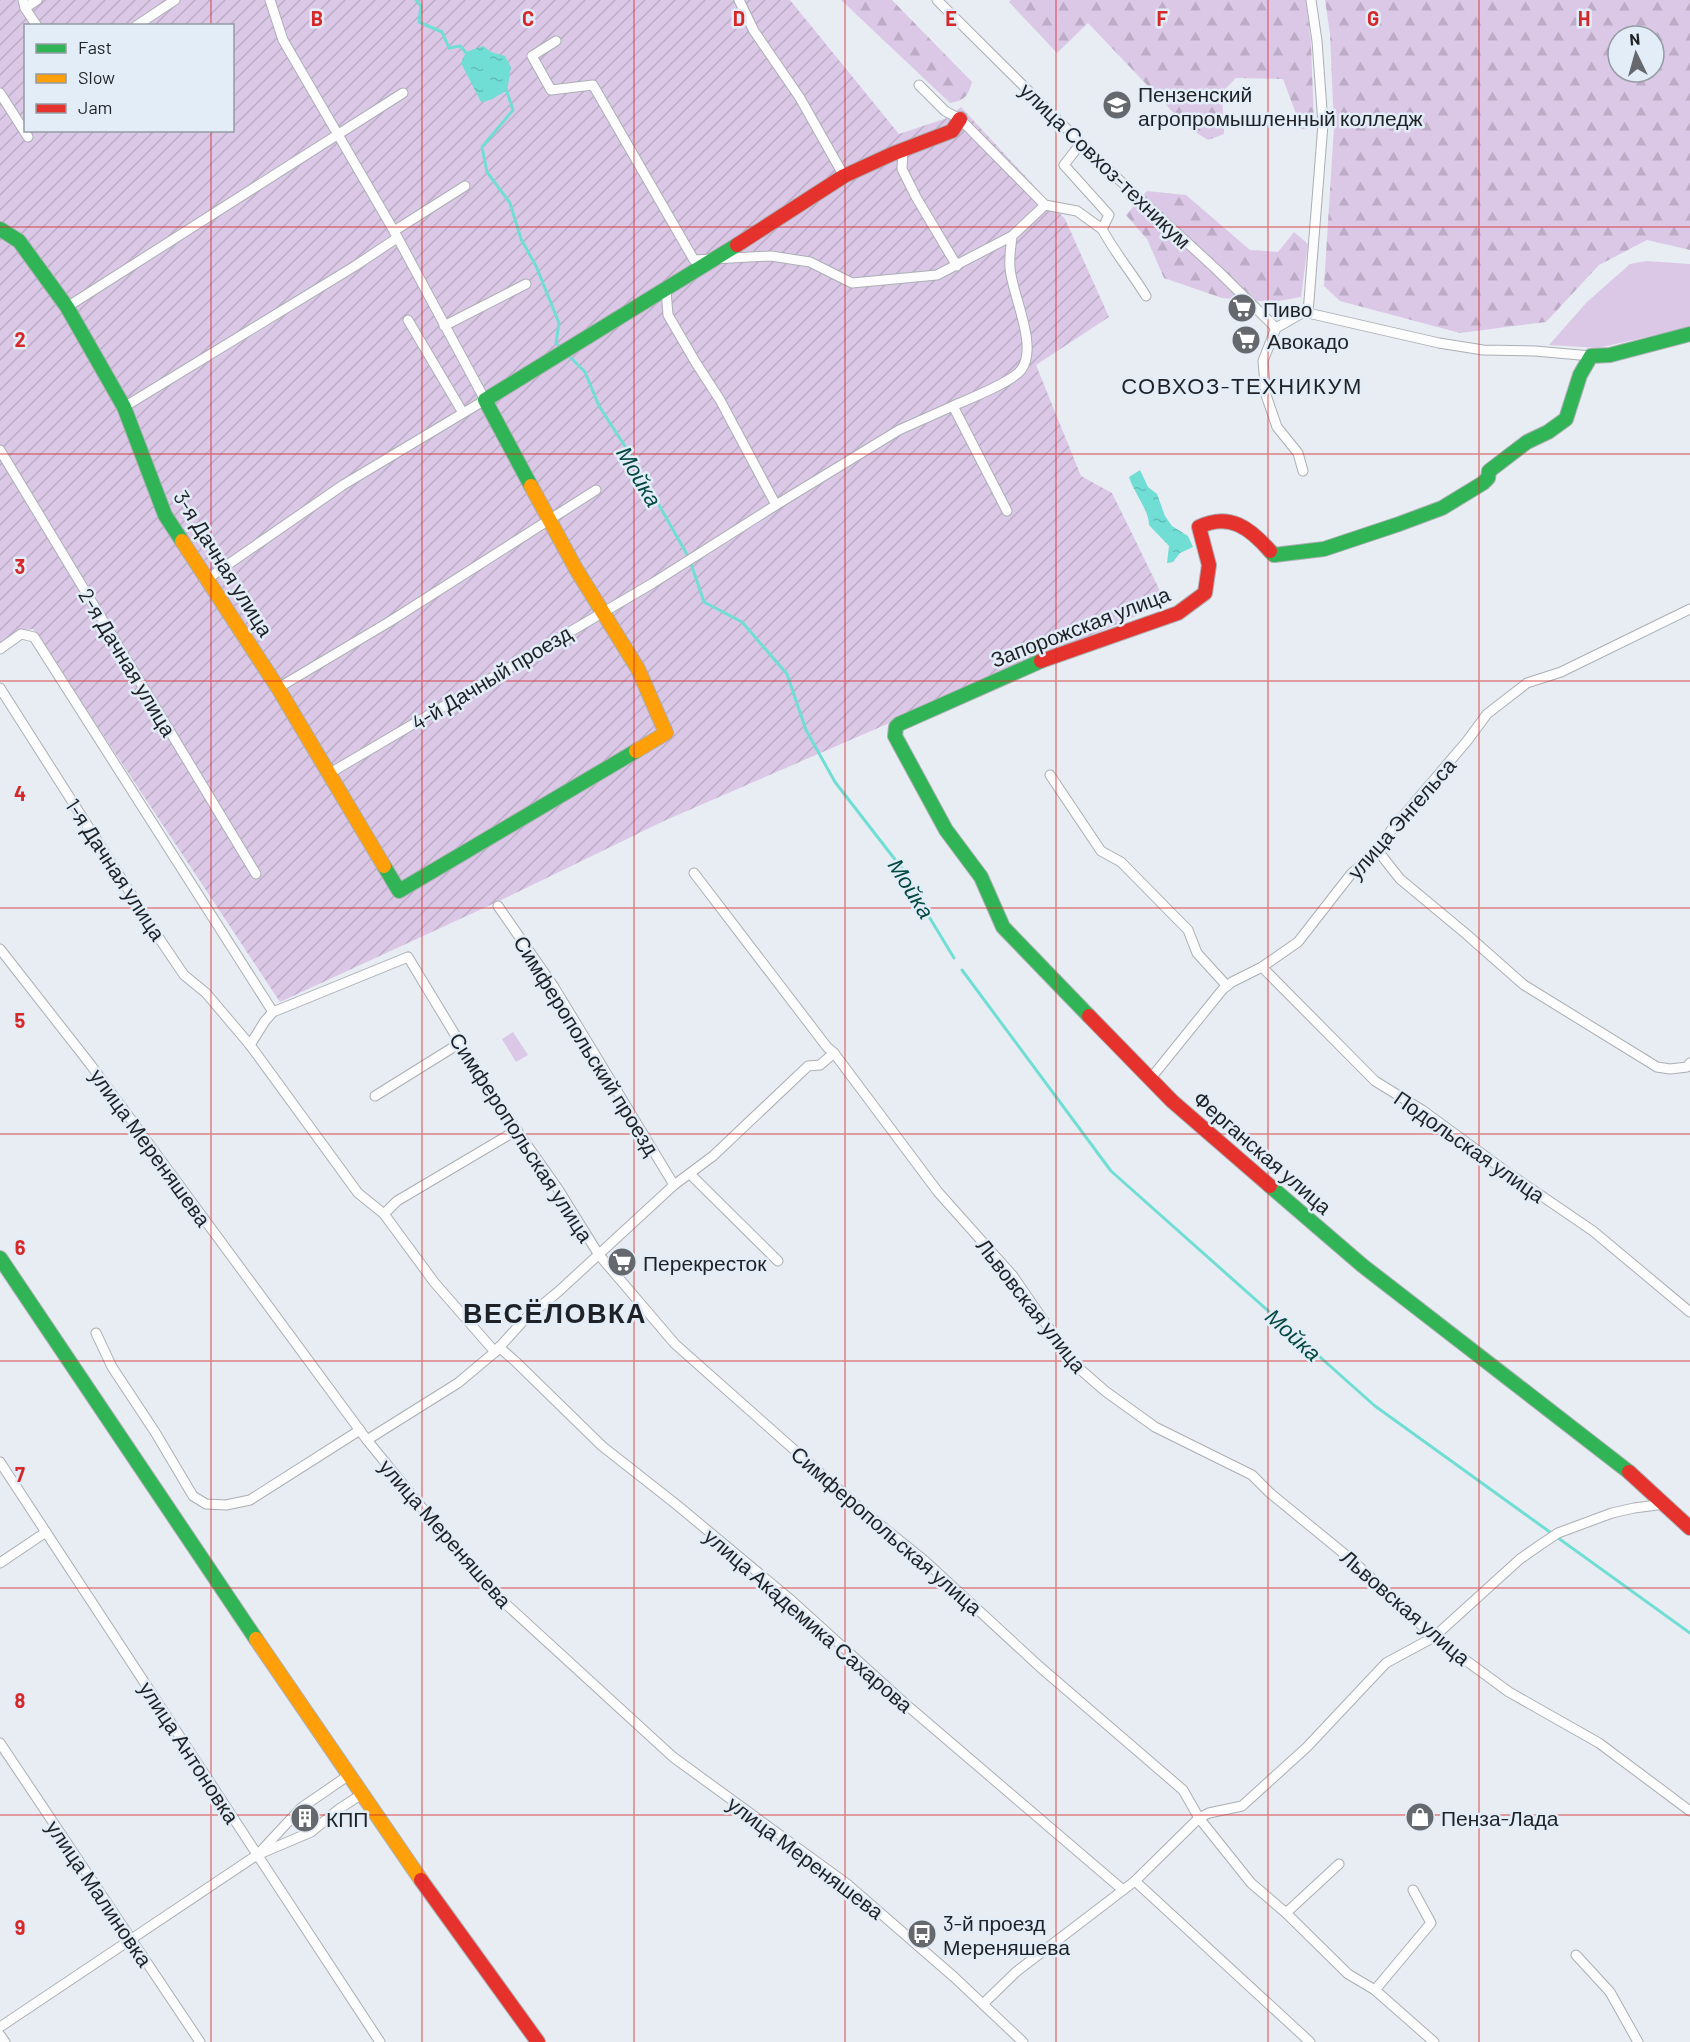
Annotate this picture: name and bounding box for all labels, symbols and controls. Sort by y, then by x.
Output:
text: B [311,6,323,30]
text: C [522,6,534,30]
text: D [733,6,745,30]
text: E [945,6,957,30]
text: F [1156,6,1168,30]
text: G [1367,6,1379,30]
text: H [1578,6,1590,30]
legend [24,24,234,132]
north arrow [1606,24,1666,84]
text: N [1629,29,1641,48]
text: Fast [78,36,112,58]
text: Slow [78,66,115,88]
street label: улица Совхоз-техникум [1015,77,1197,253]
place label: Пензенский агропромышленный колледж [1138,81,1423,130]
school or university icon: Пензенский агропромышленный колледж [1101,89,1133,121]
text: Jam [78,96,112,118]
supermarket icon: Пиво [1226,292,1258,324]
place label: Пиво [1263,296,1312,321]
supermarket icon: Авокадо [1230,324,1262,356]
text: 2 [14,327,26,351]
place label: Авокадо [1267,328,1349,353]
district label: СОВХОЗ-ТЕХНИКУМ [1121,372,1363,398]
water label: Мойка [612,441,668,511]
street label: 3-я Дачная улица [169,485,279,641]
text: 3 [15,554,25,578]
street label: Запорожская улица [987,580,1173,672]
street label: 2-я Дачная улица [74,584,182,741]
street label: 4-й Дачный проезд [406,619,576,735]
street label: улица Энгельса [1342,752,1461,884]
text: 4 [14,781,26,805]
street label: 1-я Дачная улица [61,793,171,945]
water label: Мойка [884,853,940,923]
street label: Симферопольский проезд [509,931,665,1159]
text: 5 [15,1008,26,1032]
street label: Симферопольская улица [445,1028,599,1247]
street label: улица Мереняшева [85,1063,217,1231]
street label: Ферганская улица [1189,1085,1337,1219]
street label: Подольская улица [1390,1085,1550,1208]
street label: Львовская улица [972,1233,1092,1377]
text: 6 [15,1235,26,1259]
supermarket icon: Перекресток [606,1246,638,1278]
place label: Перекресток [643,1250,767,1275]
district label: ВЕСЁЛОВКА [463,1296,647,1328]
water label: Мойка [1261,1302,1327,1366]
street label: Симферопольская улица [787,1440,988,1620]
street label: улица Мереняшева [375,1454,518,1613]
text: 7 [15,1462,25,1486]
street label: улица Академика Сахарова [700,1523,919,1718]
street label: Львовская улица [1336,1544,1476,1670]
street label: улица Антоновка [135,1676,245,1828]
text: 8 [15,1688,26,1712]
street label: улица Мереняшева [723,1790,889,1924]
shop icon: Пенза-Лада [1404,1801,1436,1833]
building icon: КПП [289,1802,321,1834]
place label: Пенза-Лада [1441,1805,1559,1830]
place label: КПП [326,1806,368,1831]
street label: улица Малиновка [42,1815,158,1971]
place label: 3-й проезд Мереняшева [943,1910,1070,1959]
text: 9 [15,1915,25,1939]
bus stop icon: 3-й проезд Мереняшева [906,1918,938,1950]

